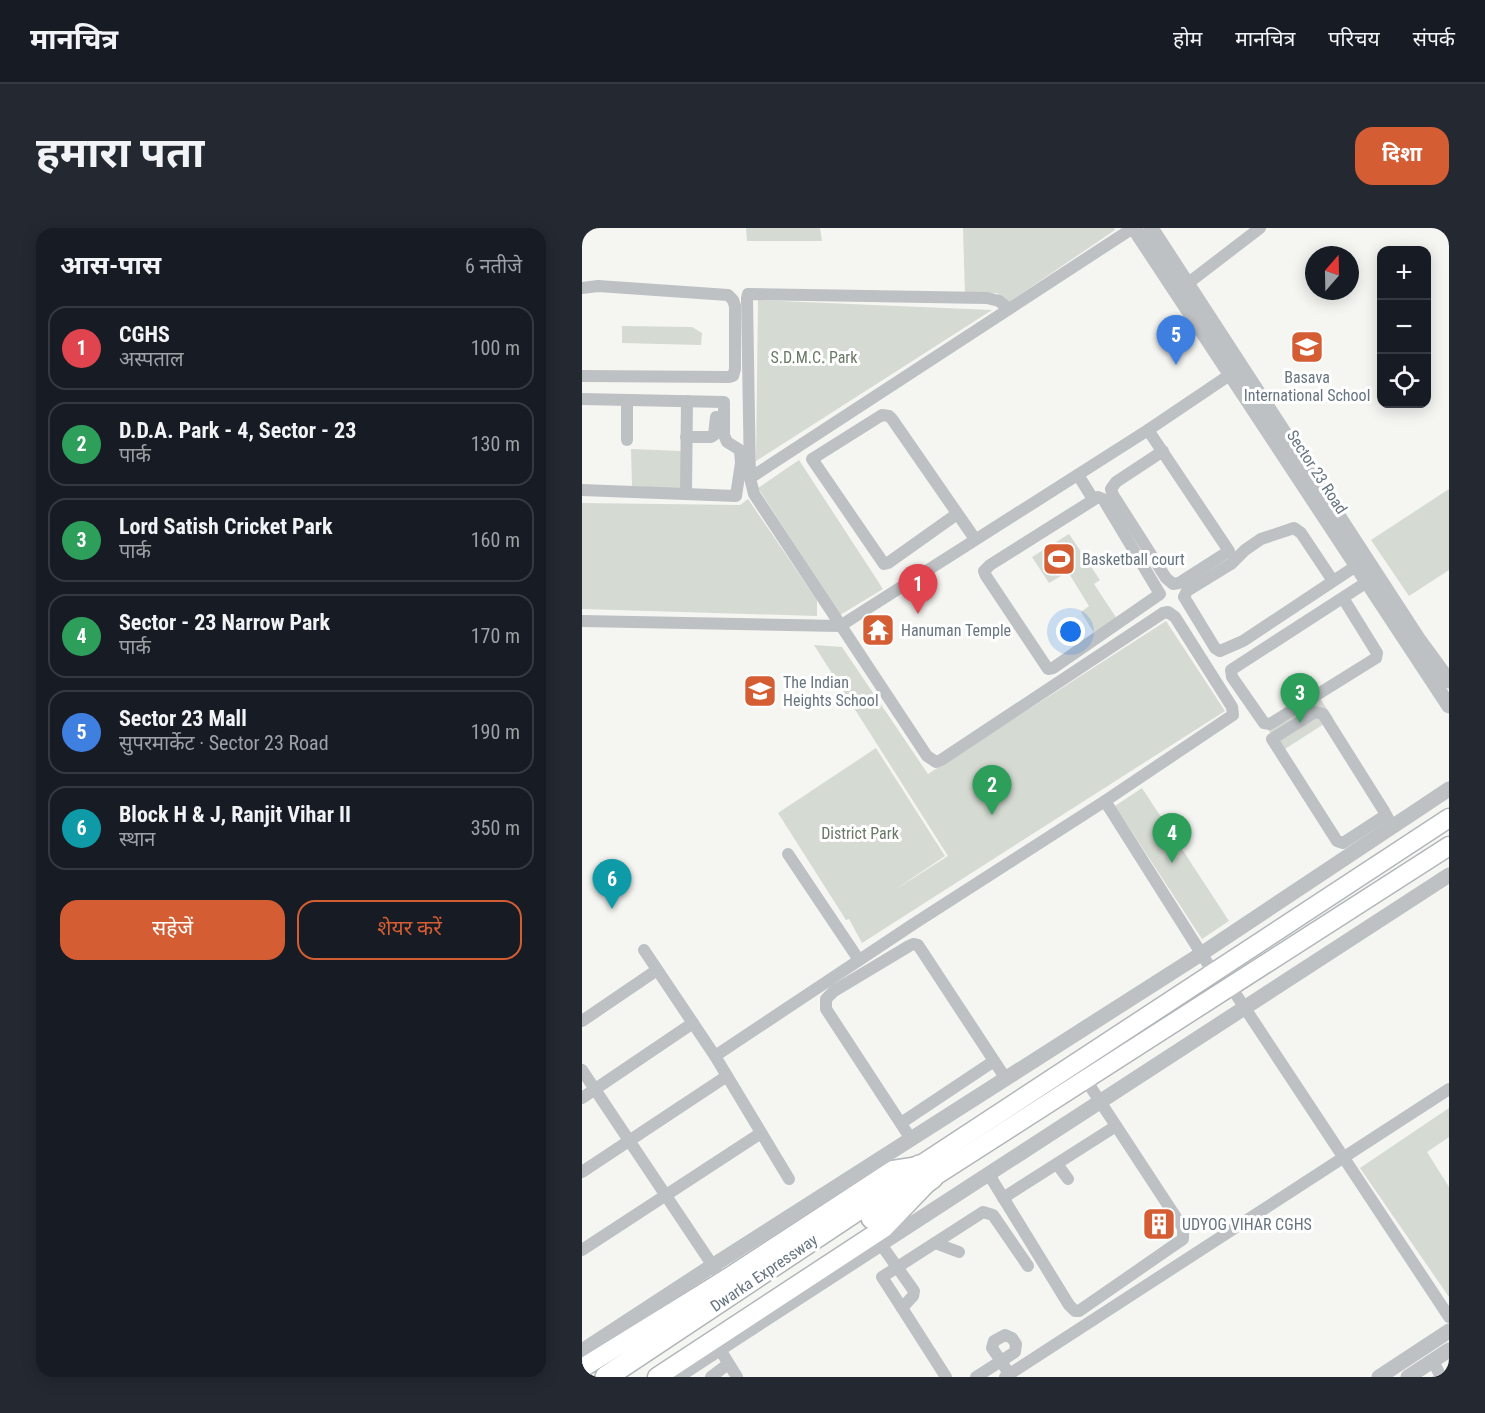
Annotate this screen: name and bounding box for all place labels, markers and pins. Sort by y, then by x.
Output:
pin: 5 [1156,316,1196,365]
school or university icon: Basava International School [1289,329,1325,365]
place label: Basava International School [1244,368,1370,405]
sports icon: Basketball court [1041,541,1077,577]
place label: Basketball court [1082,550,1185,569]
pin: 1 [898,564,938,614]
temple icon: Hanuman Temple [860,612,896,648]
place label: Hanuman Temple [901,621,1011,640]
school or university icon: The Indian Heights School [742,673,778,709]
place label: The Indian Heights School [783,673,879,710]
pin: 3 [1280,674,1320,723]
pin: 2 [972,766,1012,815]
pin: 4 [1152,814,1192,863]
pin: 6 [592,860,632,909]
building icon: UDYOG VIHAR CGHS [1141,1206,1177,1242]
place label: UDYOG VIHAR CGHS [1182,1215,1312,1234]

